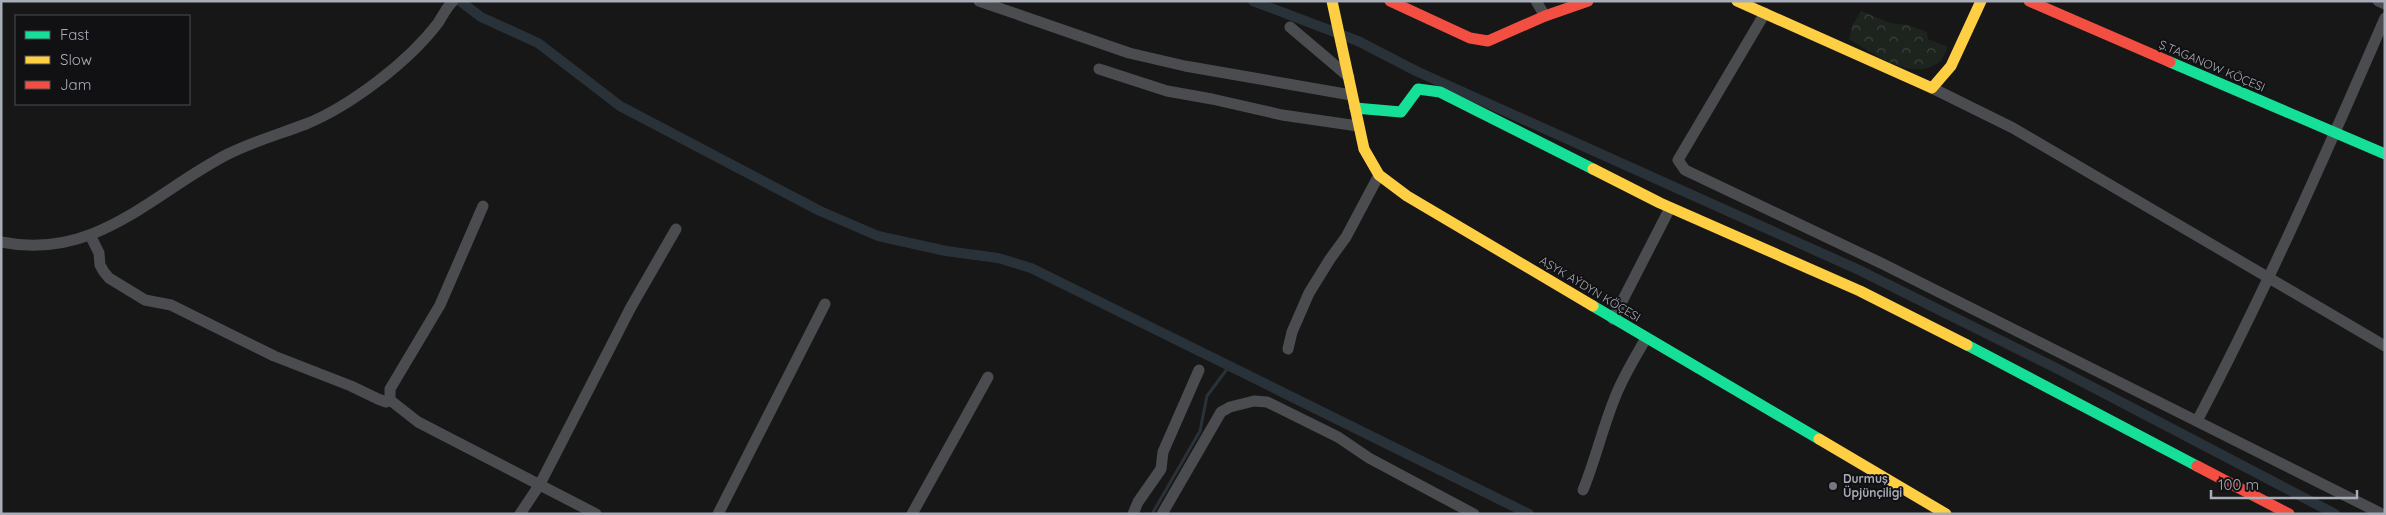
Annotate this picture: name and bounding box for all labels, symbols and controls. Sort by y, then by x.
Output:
legend [15,15,190,105]
text: Fast [60,25,89,44]
street label: Ş.TAGANOW KÖÇESI [2157,36,2268,95]
text: Slow [60,50,92,69]
text: Jam [60,75,91,94]
street label: AŞYK AÝDYN KÖÇESI [1537,252,1644,325]
scale bar [2211,468,2357,500]
place label: Durmuş Üpjünçiligi [1843,471,1902,500]
text: 100 m [2218,475,2259,494]
marker: Durmuş Üpjünçiligi [1827,480,1839,492]

